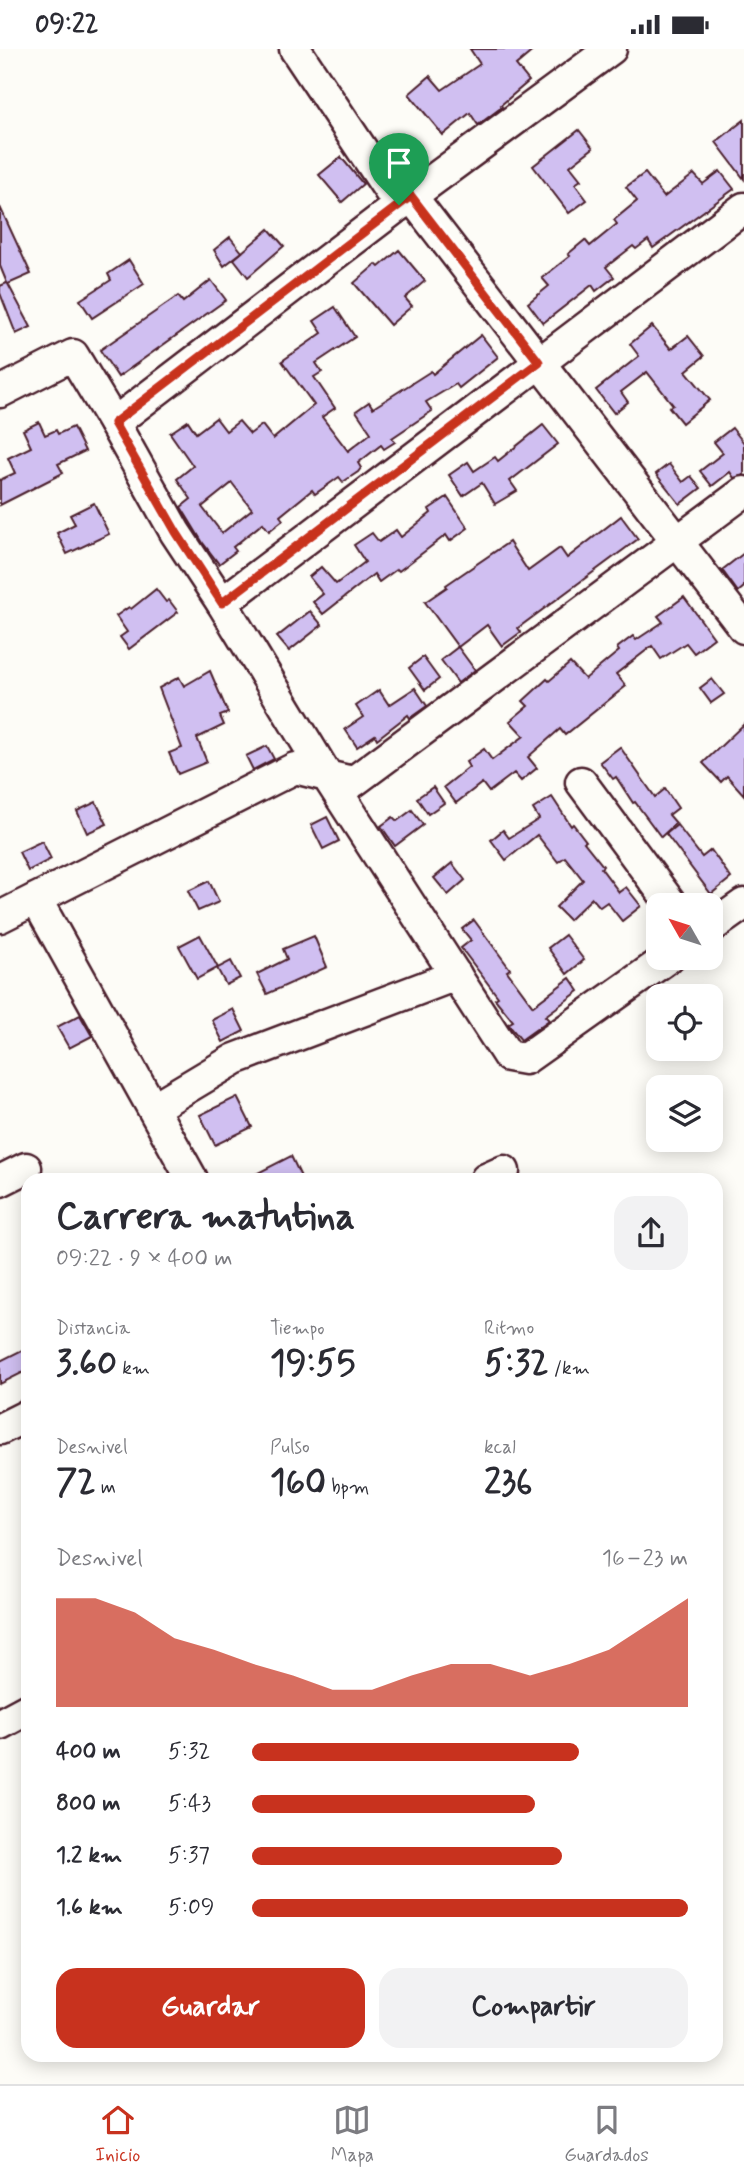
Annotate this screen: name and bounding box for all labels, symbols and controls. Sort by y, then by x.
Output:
text: 09:22 [35,8,98,42]
pin [369,133,429,205]
icon: arrive [380,144,418,182]
north arrow [646,893,723,969]
map controls [646,893,723,1152]
button: locate [646,984,723,1061]
button: layers [646,1075,723,1152]
text: Carrera matutina [56,1193,355,1242]
button: share [614,1196,688,1270]
text: 09:22 · 9 × 400 m [56,1244,232,1274]
text: Distancia [56,1316,130,1341]
text: Tiempo [270,1316,325,1341]
text: Ritmo [484,1316,534,1341]
text: 3.60 [56,1341,117,1387]
text: 19:55 [270,1341,356,1387]
text: 5:32 [484,1341,549,1387]
text: km [117,1356,150,1381]
text: /km [549,1356,590,1381]
text: Desnivel [56,1435,128,1460]
text: Pulso [270,1435,310,1460]
text: kcal [484,1435,516,1460]
text: 72 [56,1460,96,1506]
text: 160 [270,1460,326,1506]
text: 236 [484,1460,532,1506]
text: m [96,1475,116,1500]
text: bpm [326,1475,369,1500]
text: Desnivel [56,1544,143,1574]
text: 16–23 m [602,1544,688,1574]
text: 400 m [56,1737,121,1767]
text: 5:32 [168,1737,210,1767]
text: 800 m [56,1789,120,1819]
text: 5:43 [168,1789,211,1819]
text: 1.2 km [56,1841,122,1871]
text: 5:37 [168,1841,210,1871]
text: 1.6 km [56,1893,123,1923]
text: 5:09 [168,1893,215,1923]
button: Guardar [56,1968,365,2048]
button: Compartir [379,1968,688,2048]
tab: Inicio [95,2101,140,2168]
tab: Mapa [331,2101,374,2168]
tab: Guardados [564,2101,649,2168]

